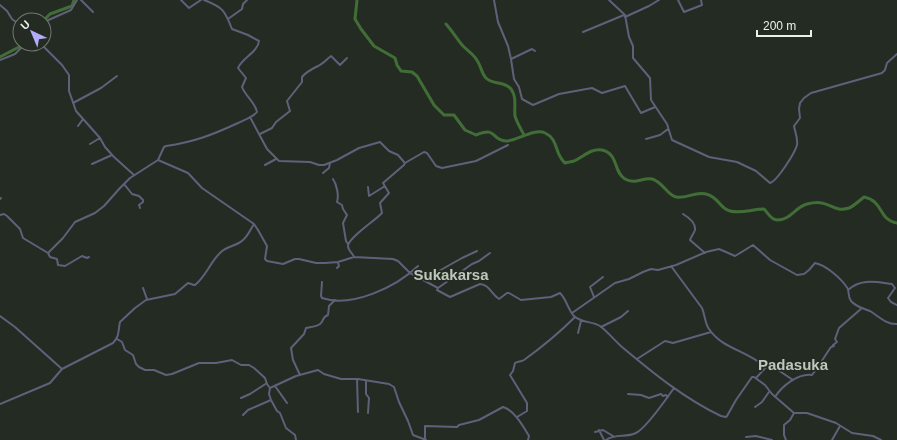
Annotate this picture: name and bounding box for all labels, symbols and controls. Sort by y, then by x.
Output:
north arrow [12,12,52,52]
scale bar [757,12,811,38]
text: U [18,18,32,32]
text: 200 m [763,19,796,33]
district label: Sukakarsa [413,266,489,283]
district label: Padasuka [758,356,829,373]

